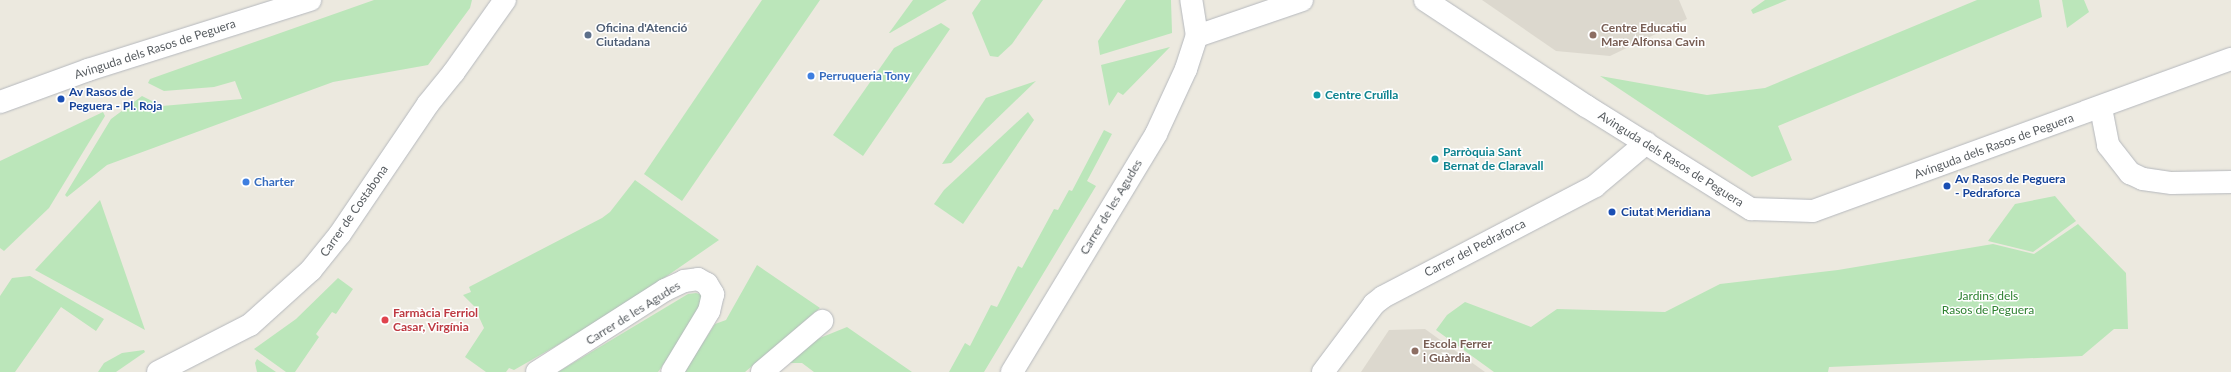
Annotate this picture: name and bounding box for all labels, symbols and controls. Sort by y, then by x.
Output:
street label: Avinguda dels Rasos de Peguera [73,16,237,82]
place label: Oficina d'Atenció Ciutadana [596,21,687,49]
place label: Centre Educatiu Mare Alfonsa Cavin [1601,21,1705,49]
marker: Oficina d'Atenció Ciutadana [583,30,593,40]
marker: Centre Educatiu Mare Alfonsa Cavin [1588,30,1598,40]
place label: Perruqueria Tony [819,69,910,83]
marker: Perruqueria Tony [806,71,816,81]
place label: Av Rasos de Peguera - Pl. Roja [69,85,162,113]
place label: Centre Cruïlla [1325,88,1398,102]
marker: Centre Cruïlla [1312,90,1322,100]
marker: Av Rasos de Peguera - Pl. Roja [56,94,66,104]
street label: Avinguda dels Rasos de Peguera [1596,108,1746,210]
street label: Avinguda dels Rasos de Peguera [1912,110,2076,182]
place label: Parròquia Sant Bernat de Claravall [1443,145,1544,173]
marker: Parròquia Sant Bernat de Claravall [1430,154,1440,164]
street label: Carrer de les Agudes [1077,157,1145,257]
street label: Carrer de Costabona [317,162,391,260]
place label: Av Rasos de Peguera - Pedraforca [1955,172,2066,200]
place label: Charter [254,175,295,189]
marker: Charter [241,177,251,187]
marker: Av Rasos de Peguera - Pedraforca [1942,181,1952,191]
place label: Ciutat Meridiana [1621,205,1710,219]
marker: Ciutat Meridiana [1606,206,1618,218]
street label: Carrer del Pedraforca [1422,216,1528,280]
street label: Carrer de les Agudes [583,278,683,348]
park label: Jardins dels Rasos de Peguera [1942,289,2034,317]
place label: Farmàcia Ferriol Casar, Virgínia [393,306,478,334]
marker: Farmàcia Ferriol Casar, Virgínia [380,315,390,325]
place label: Escola Ferrer i Guàrdia [1423,337,1492,365]
marker: Escola Ferrer i Guàrdia [1410,346,1420,356]

